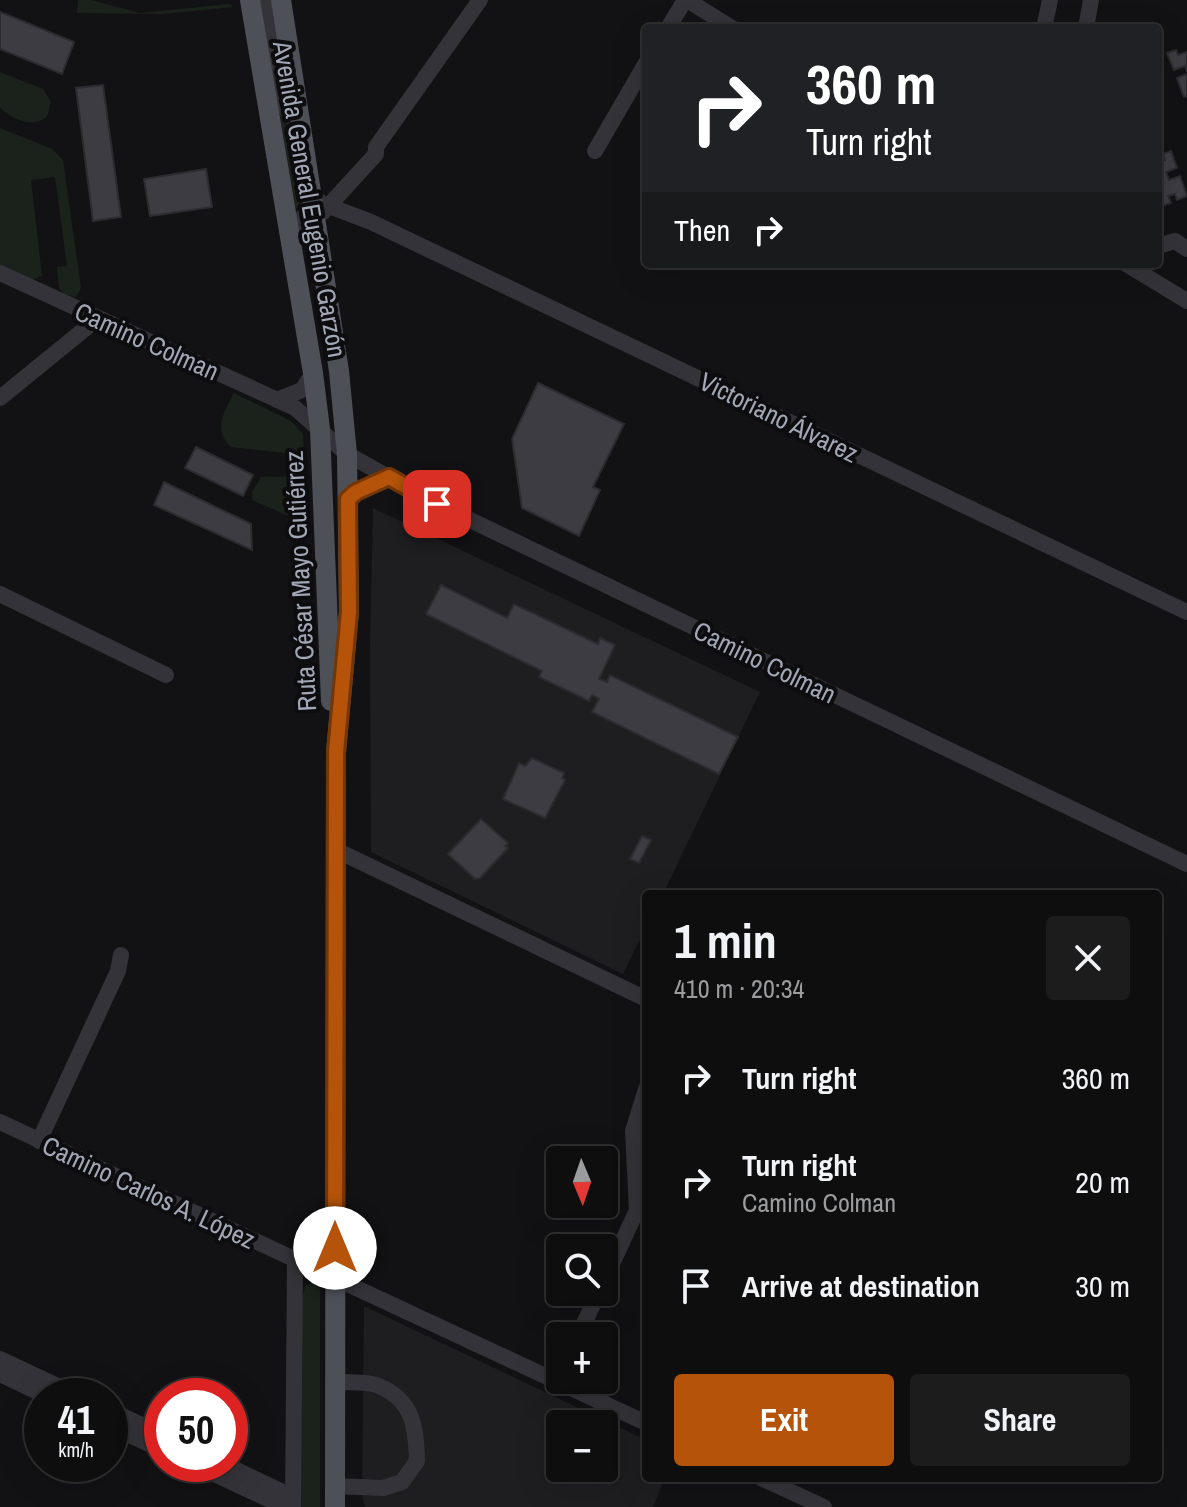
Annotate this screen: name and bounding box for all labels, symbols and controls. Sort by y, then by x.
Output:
street label: Avenida General Eugenio Garzón [265,37,355,360]
text: 360 m [806,46,936,121]
icon: right [674,56,778,160]
text: Turn right [806,118,931,166]
icon: right [746,208,790,252]
text: Then [674,210,730,250]
street label: Camino Colman [70,294,224,388]
street label: Victoriano Álvarez [694,363,864,471]
street label: Ruta César Mayo Gutiérrez [276,450,324,712]
pin [403,470,471,538]
icon: arrive [415,482,459,526]
street label: Camino Colman [688,613,842,711]
text: 1 min [674,908,777,973]
button: close [1046,916,1130,1000]
text: 410 m · 20:34 [674,971,804,1006]
icon: right [674,1056,718,1100]
text: Turn right [742,1058,856,1098]
text: 360 m [1062,1058,1130,1098]
street label: Camino Carlos A. López [37,1127,261,1257]
text: Turn right [742,1145,856,1185]
north arrow [546,1146,618,1218]
map controls [546,1146,618,1482]
icon: right [674,1160,718,1204]
text: 20 m [1075,1162,1130,1202]
text: Camino Colman [742,1185,896,1220]
position arrow [293,1206,377,1290]
button: search [546,1234,618,1306]
icon: arrive [674,1264,718,1308]
text: Arrive at destination [742,1266,980,1306]
text: 30 m [1075,1266,1130,1306]
button: + [546,1322,618,1394]
button: Exit [674,1374,894,1466]
button: Share [910,1374,1130,1466]
speed limit sign: 50 [144,1378,248,1482]
text: 41 [58,1393,94,1446]
button: − [546,1410,618,1482]
text: km/h [58,1436,94,1463]

